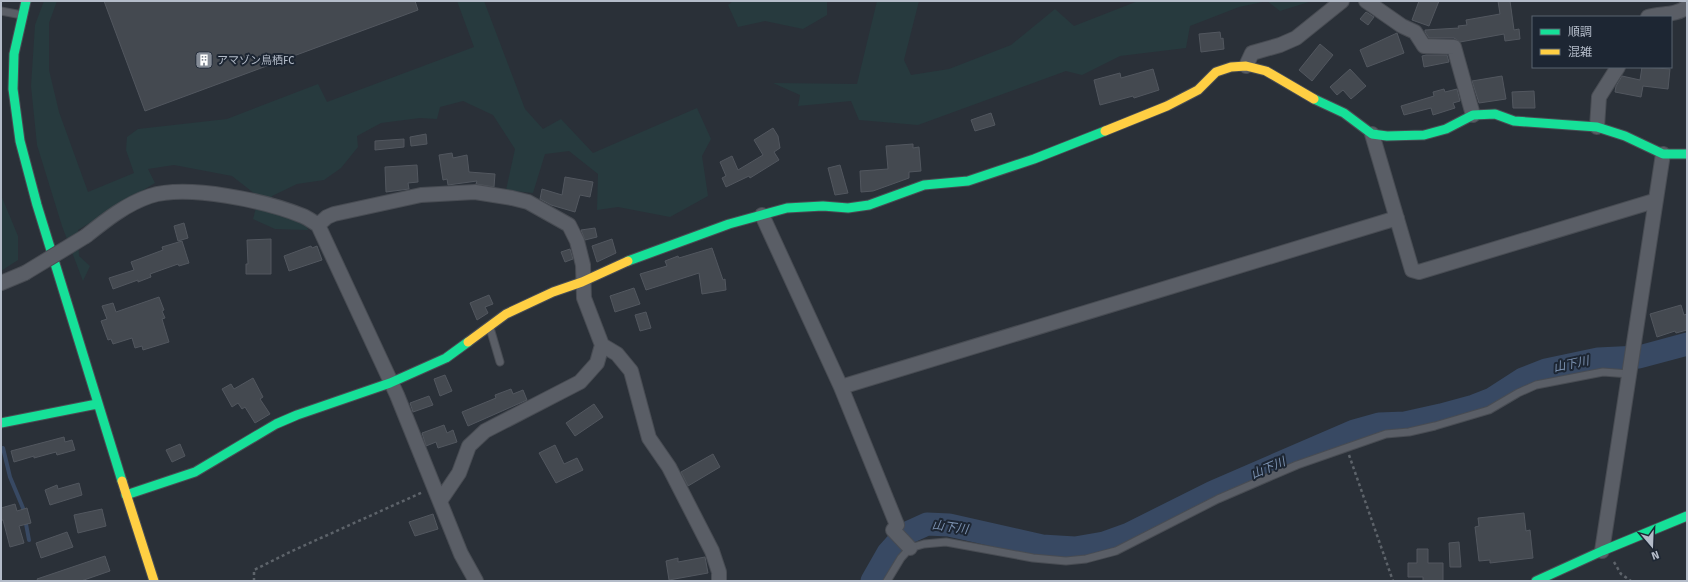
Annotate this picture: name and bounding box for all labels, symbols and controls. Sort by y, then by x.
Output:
legend [1532,16,1672,68]
text: 順調 [1568,25,1592,39]
text: 混雑 [1568,45,1592,59]
building icon: アマゾン鳥栖FC [194,50,214,70]
place label: アマゾン鳥栖FC [217,54,294,67]
water label: 山下川 [1552,353,1592,375]
water label: 山下川 [1249,454,1289,481]
water label: 山下川 [931,518,971,537]
north arrow [1632,526,1672,566]
text: N [1650,548,1661,562]

